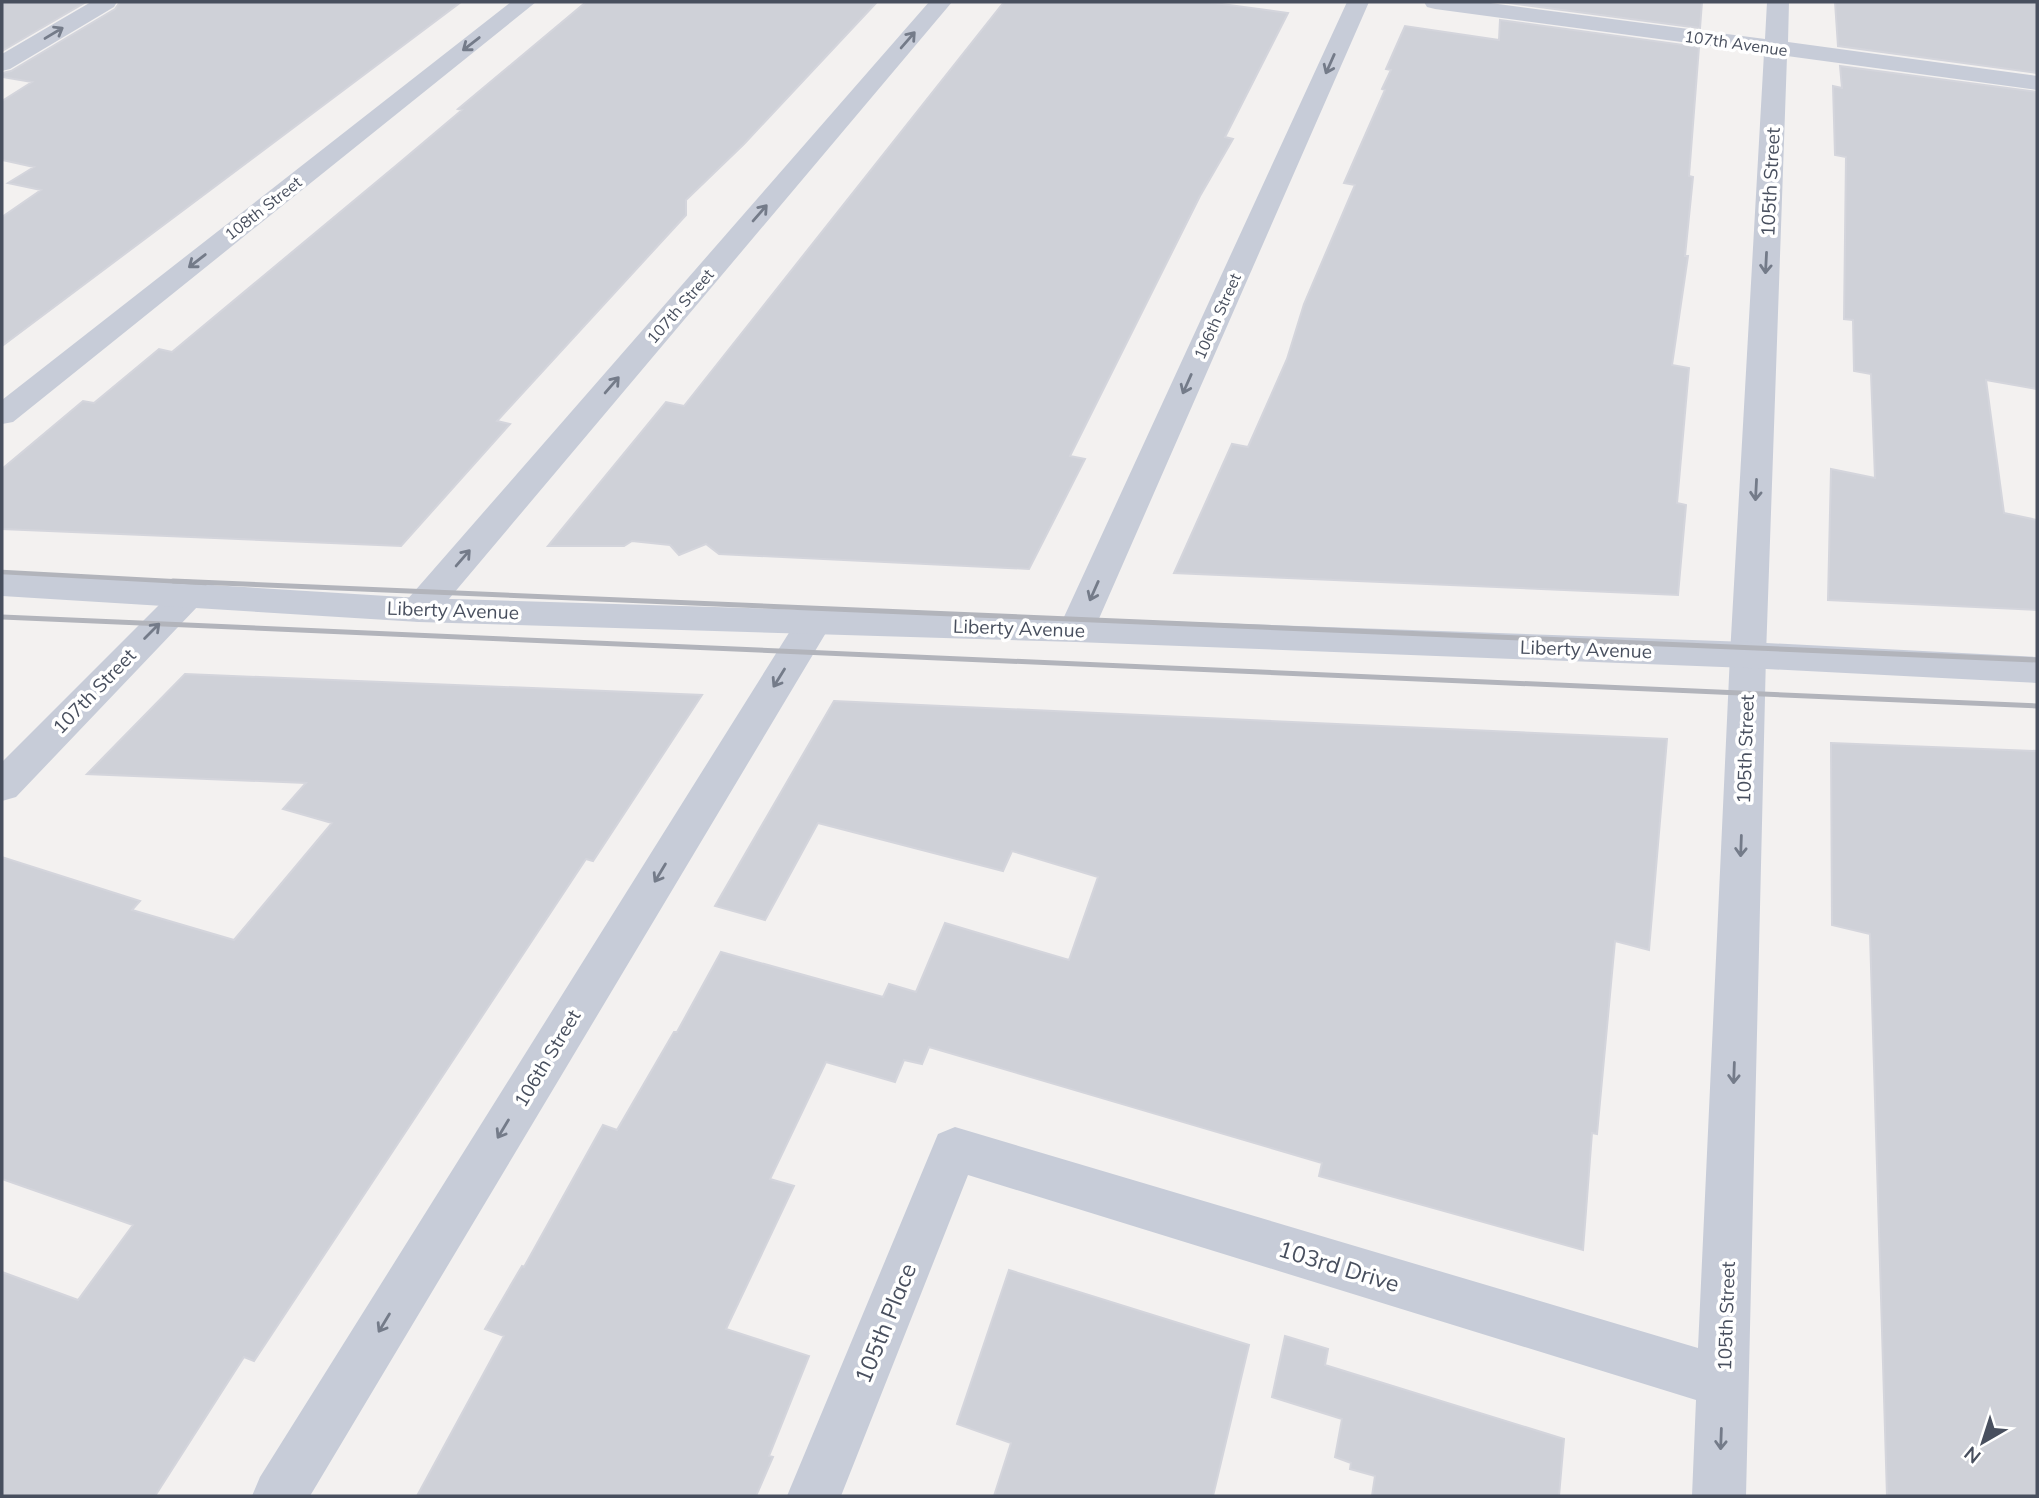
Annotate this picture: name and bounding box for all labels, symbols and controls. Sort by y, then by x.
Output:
one-way arrow [43,25,63,39]
street label: 107th Avenue [1683,26,1789,60]
one-way arrow [900,32,916,50]
one-way arrow [463,36,481,52]
one-way arrow [1323,53,1336,74]
street label: 105th Street [1755,126,1785,237]
street label: 108th Street [221,171,306,244]
one-way arrow [752,204,768,222]
one-way arrow [1760,251,1773,274]
one-way arrow [188,253,206,268]
street label: 107th Street [642,264,718,347]
street label: 106th Street [1189,269,1245,362]
one-way arrow [1180,372,1193,394]
one-way arrow [604,377,620,395]
one-way arrow [1749,478,1762,501]
one-way arrow [455,549,471,567]
one-way arrow [1087,580,1100,601]
street label: Liberty Avenue [387,596,519,624]
street label: Liberty Avenue [953,614,1085,642]
one-way arrow [143,623,160,640]
street label: Liberty Avenue [1520,635,1652,663]
street label: 107th Street [47,643,141,739]
one-way arrow [771,668,785,688]
street label: 105th Street [1731,694,1759,804]
one-way arrow [1735,834,1748,857]
one-way arrow [653,862,667,882]
street label: 106th Street [509,1005,586,1111]
one-way arrow [1727,1061,1740,1084]
one-way arrow [496,1119,510,1139]
street label: 103rd Drive [1275,1234,1403,1298]
street label: 105th Place [848,1259,922,1387]
street label: 105th Street [1712,1261,1740,1371]
one-way arrow [377,1313,391,1333]
north arrow [1948,1407,2018,1477]
one-way arrow [1715,1428,1728,1451]
text: N [1959,1441,1985,1469]

